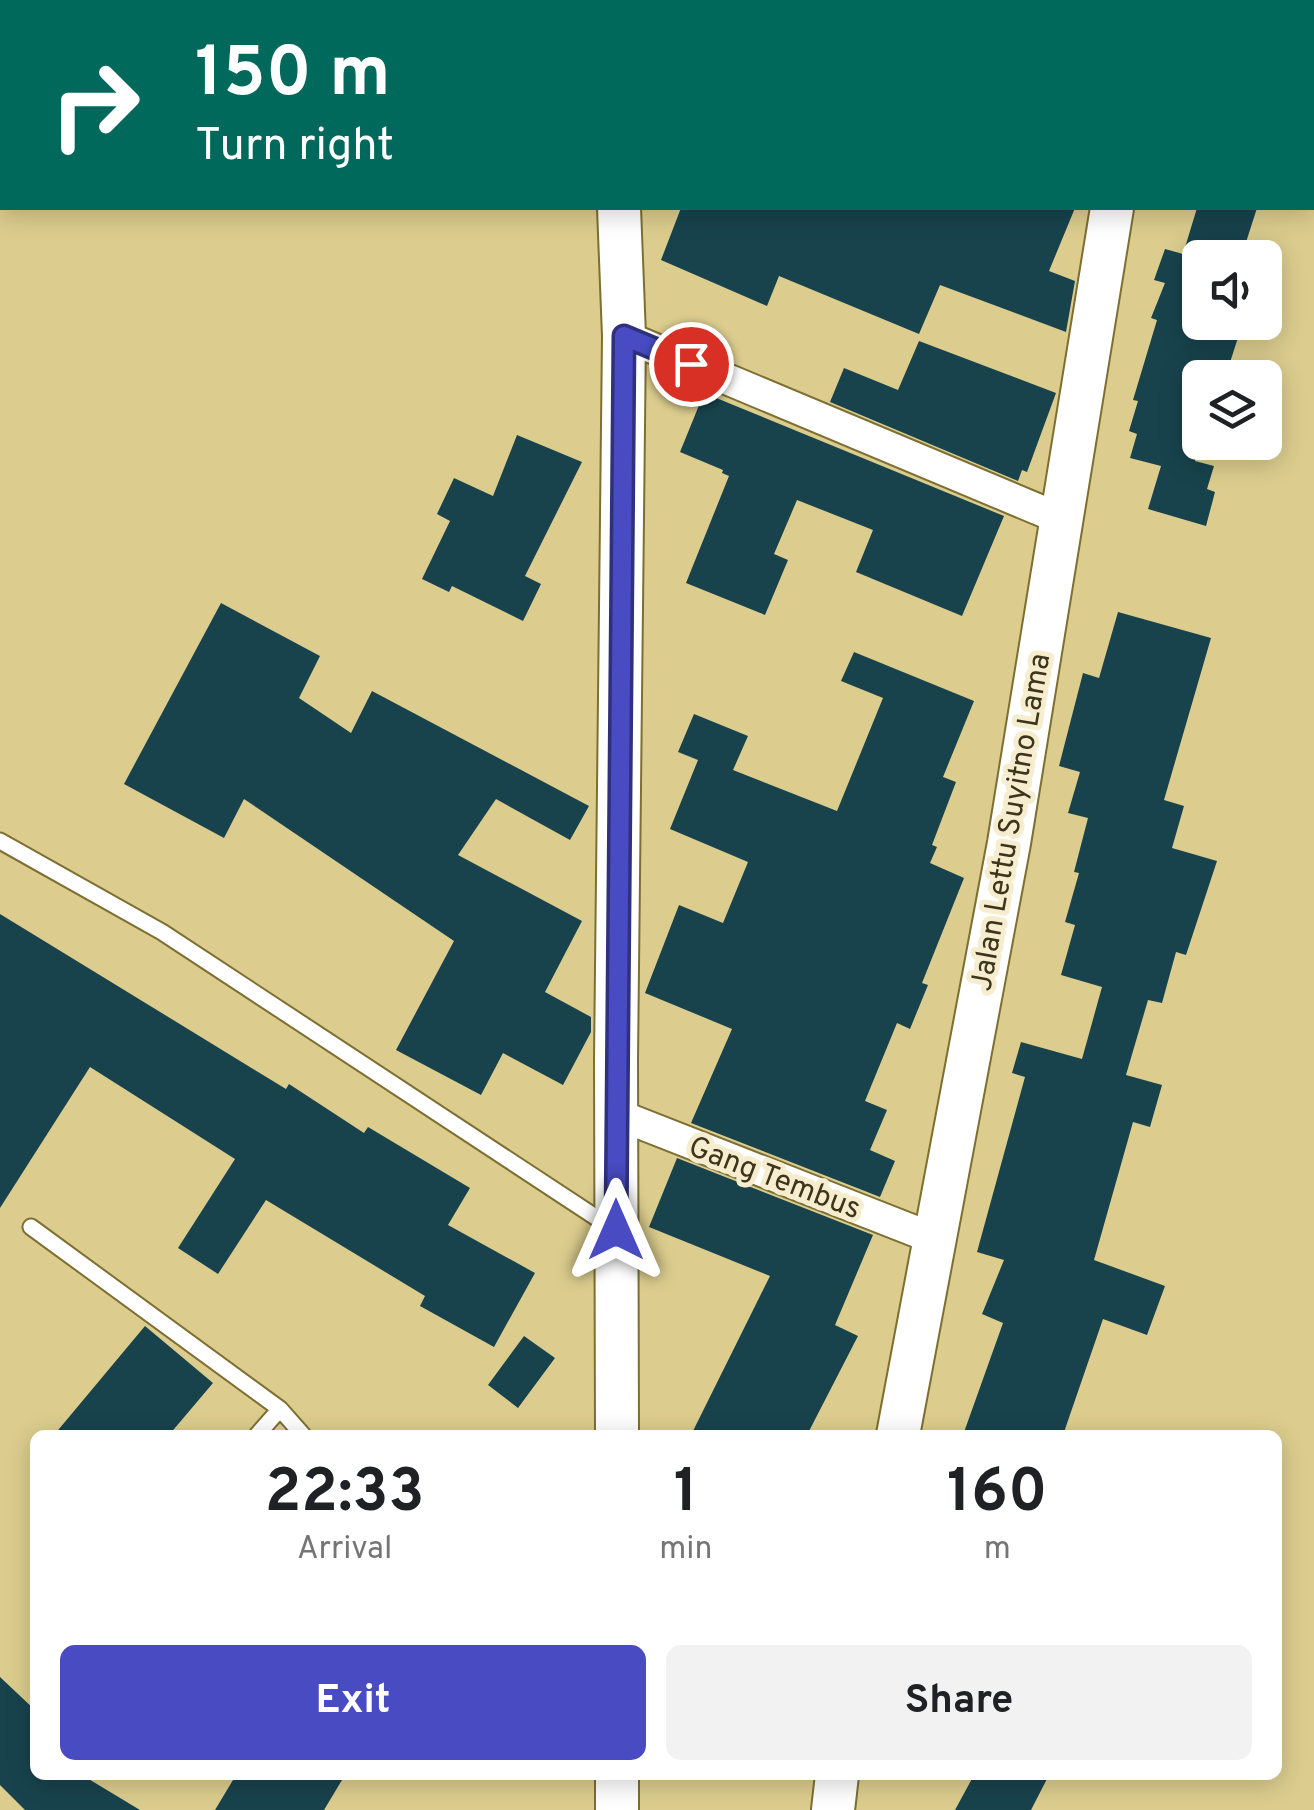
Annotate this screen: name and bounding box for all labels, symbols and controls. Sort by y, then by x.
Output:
text: 150 m [195,32,390,121]
icon: right [30,40,160,170]
text: Turn right [195,119,394,176]
map controls [1182,240,1282,460]
button: sound [1182,240,1282,340]
pin [649,322,734,407]
icon: arrive [664,337,719,392]
button: layers [1182,360,1282,460]
street label: Jalan Lettu Suyitno Lama [965,651,1060,994]
street label: Gang Tembus [683,1130,865,1229]
position arrow [564,1178,668,1282]
text: 22:33 [265,1457,425,1533]
text: 1 [674,1457,698,1533]
text: 160 [947,1457,1047,1533]
text: Arrival [297,1530,392,1570]
text: min [659,1530,712,1570]
text: m [984,1530,1011,1570]
button: Exit [60,1645,646,1760]
button: Share [666,1645,1252,1760]

